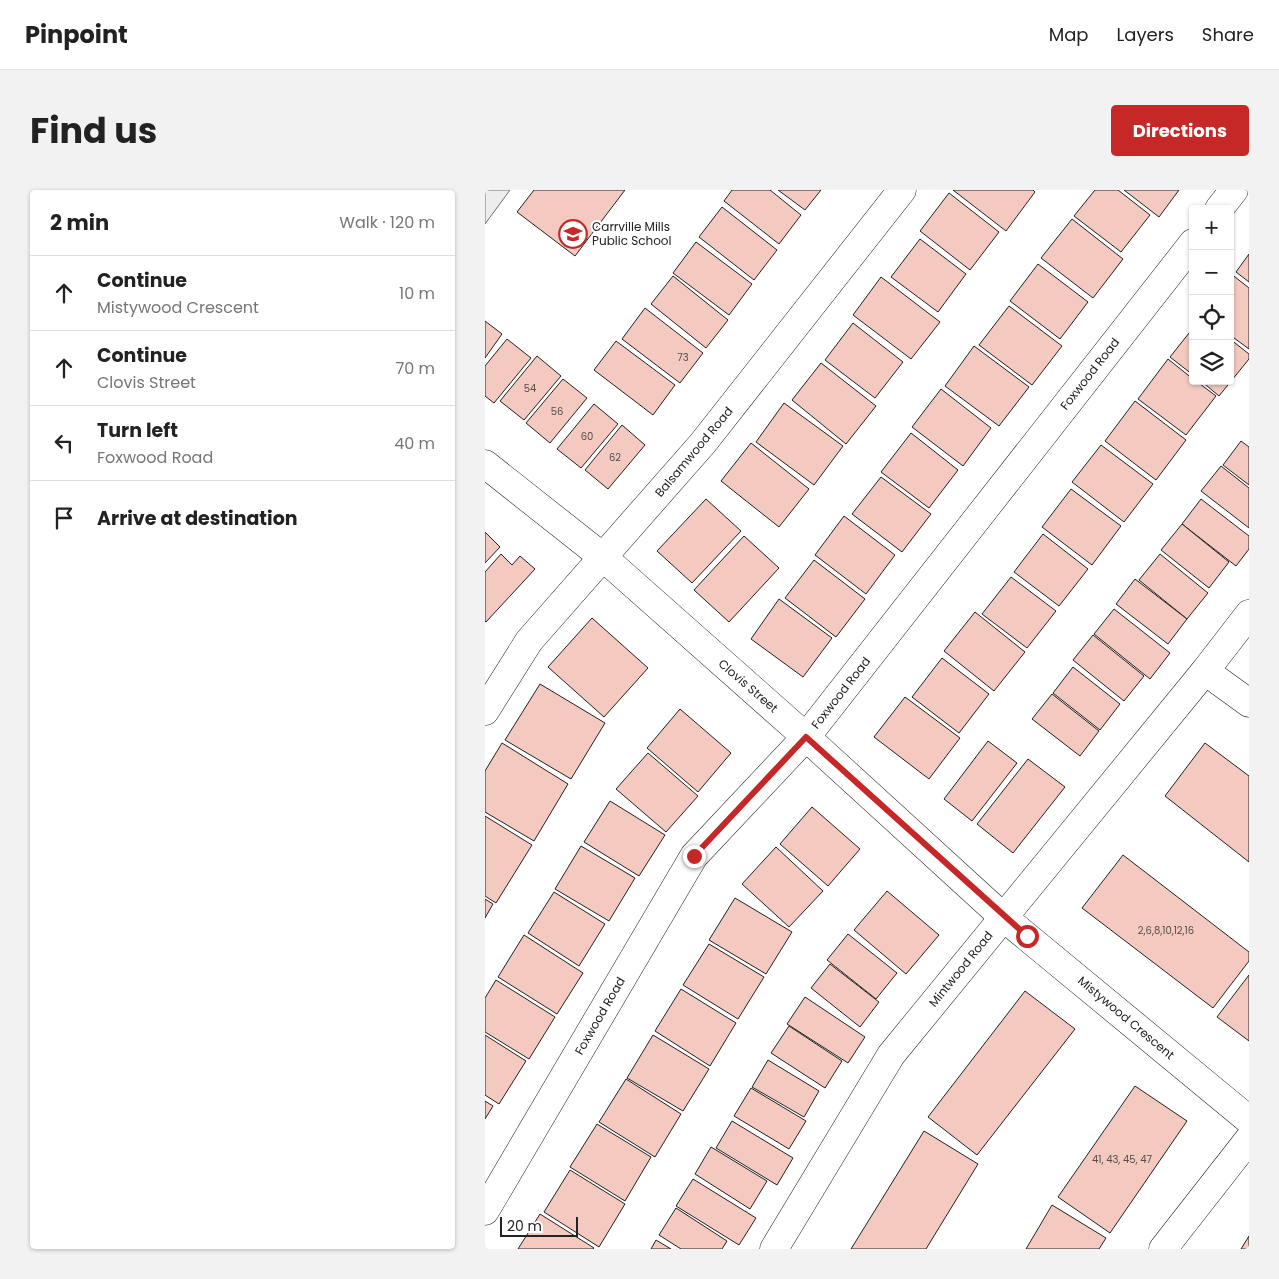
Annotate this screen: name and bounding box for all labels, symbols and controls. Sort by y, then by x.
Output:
text: Pinpoint [25,18,128,51]
text: Map [1049,22,1089,47]
text: Layers [1117,22,1174,47]
text: Share [1202,22,1254,47]
button: Directions [1111,105,1249,156]
text: Find us [30,106,157,155]
map controls [1189,205,1234,385]
button: + [1189,205,1234,250]
text: 2 min [50,208,109,237]
text: Walk · 120 m [339,211,435,234]
place label: Carrville Mills Public School [592,218,672,249]
school or university icon: Carrville Mills Public School [558,219,588,249]
button: − [1189,250,1234,295]
text: Continue [97,267,187,294]
icon: ahead [50,279,78,307]
text: 10 m [399,282,435,305]
button: locate [1189,295,1234,340]
text: Mistywood Crescent [97,296,259,319]
street label: Foxwood Road [1056,334,1123,413]
button: layers [1189,340,1234,385]
text: Continue [97,342,187,369]
house number: 73 [677,350,689,365]
icon: ahead [50,354,78,382]
text: 70 m [395,357,435,380]
text: Clovis Street [97,371,196,394]
house number: 54 [524,381,536,396]
street label: Balsamwood Road [651,403,736,500]
house number: 56 [551,404,563,419]
text: Turn left [97,417,178,444]
icon: left [50,429,78,457]
house number: 60 [581,429,593,444]
text: 40 m [394,432,435,455]
text: Foxwood Road [97,446,213,469]
house number: 62 [609,450,621,465]
icon: arrive [50,504,78,532]
text: Arrive at destination [97,505,298,532]
street label: Foxwood Road [807,653,874,732]
street label: Clovis Street [715,655,782,716]
route end [683,845,706,868]
house number: 2,6,8,10,12,16 [1138,923,1194,938]
route start [1016,925,1039,948]
street label: Mintwood Road [925,927,997,1010]
street label: Mistywood Crescent [1074,972,1178,1063]
street label: Foxwood Road [570,974,629,1058]
house number: 41, 43, 45, 47 [1092,1152,1153,1167]
scale bar [500,1214,577,1237]
text: 20 m [507,1216,542,1236]

